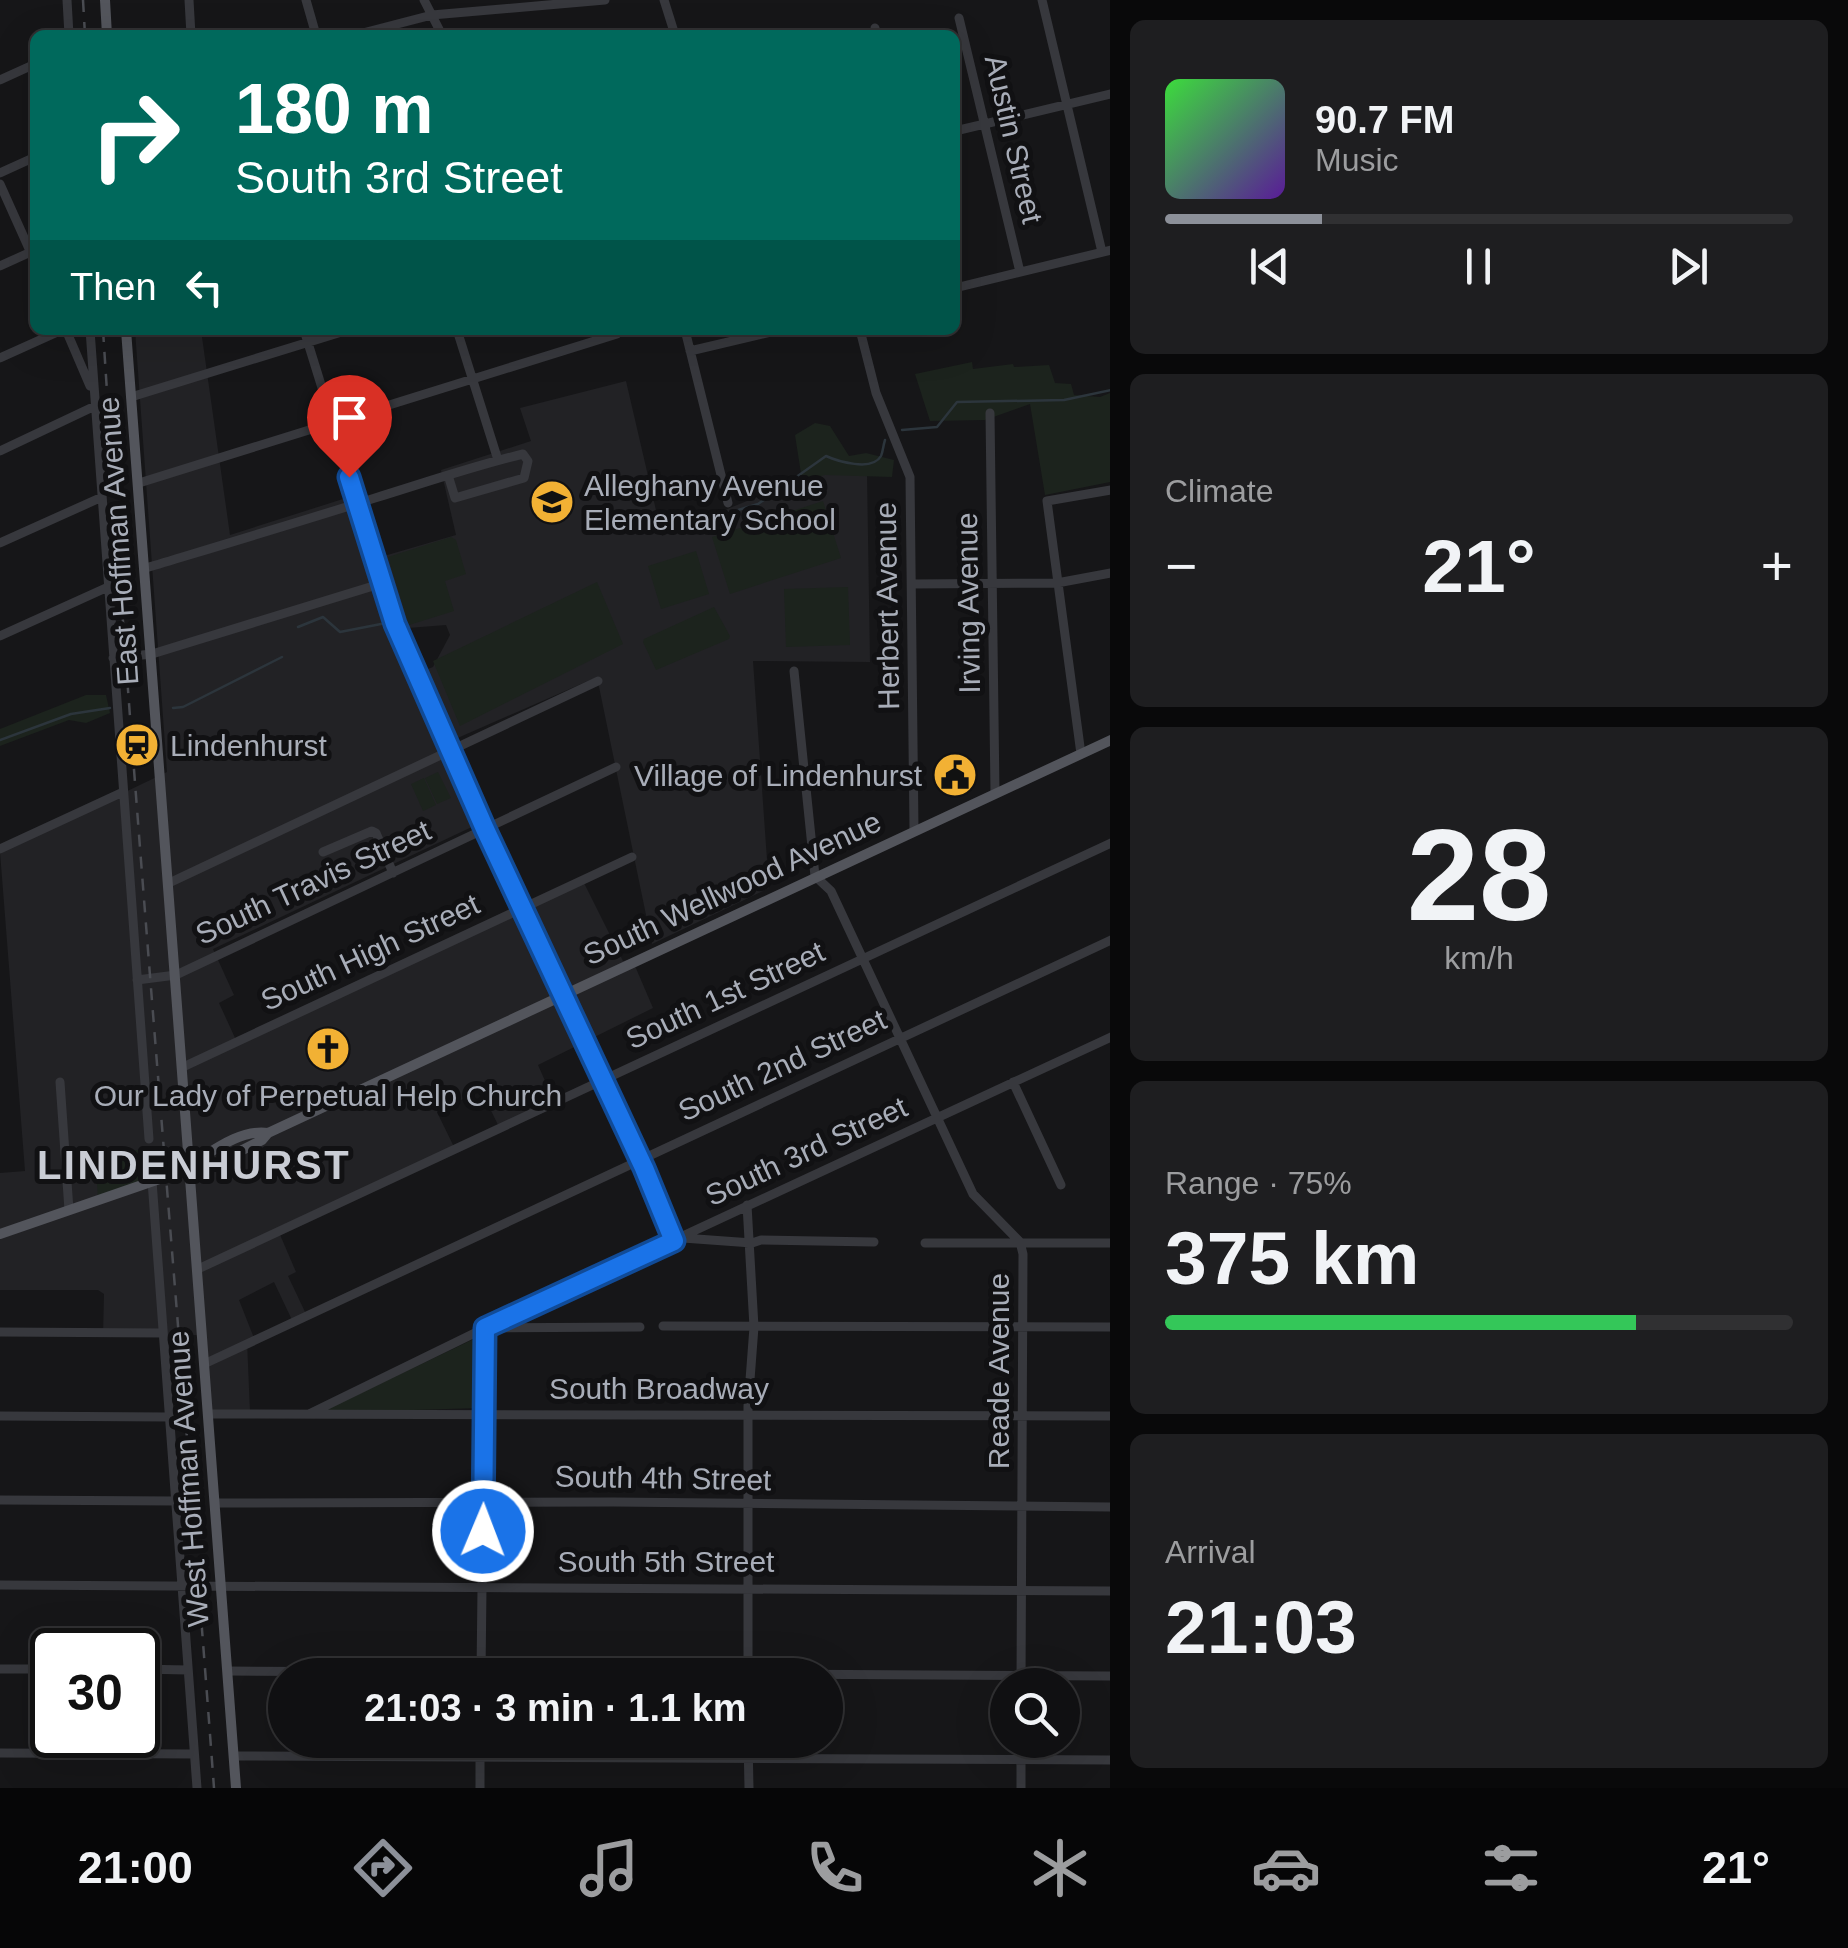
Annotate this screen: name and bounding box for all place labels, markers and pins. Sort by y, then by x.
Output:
pin [307,375,392,478]
place label: Alleghany Avenue Elementary School [584,469,836,536]
school or university icon: Alleghany Avenue Elementary School [529,479,575,525]
station icon: Lindenhurst [114,722,160,768]
place label: Lindenhurst [170,729,327,762]
public building icon: Village of Lindenhurst [932,752,978,798]
place label: Village of Lindenhurst [634,759,923,792]
church icon: Our Lady of Perpetual Help Church [305,1026,351,1072]
place label: Our Lady of Perpetual Help Church [94,1079,562,1112]

